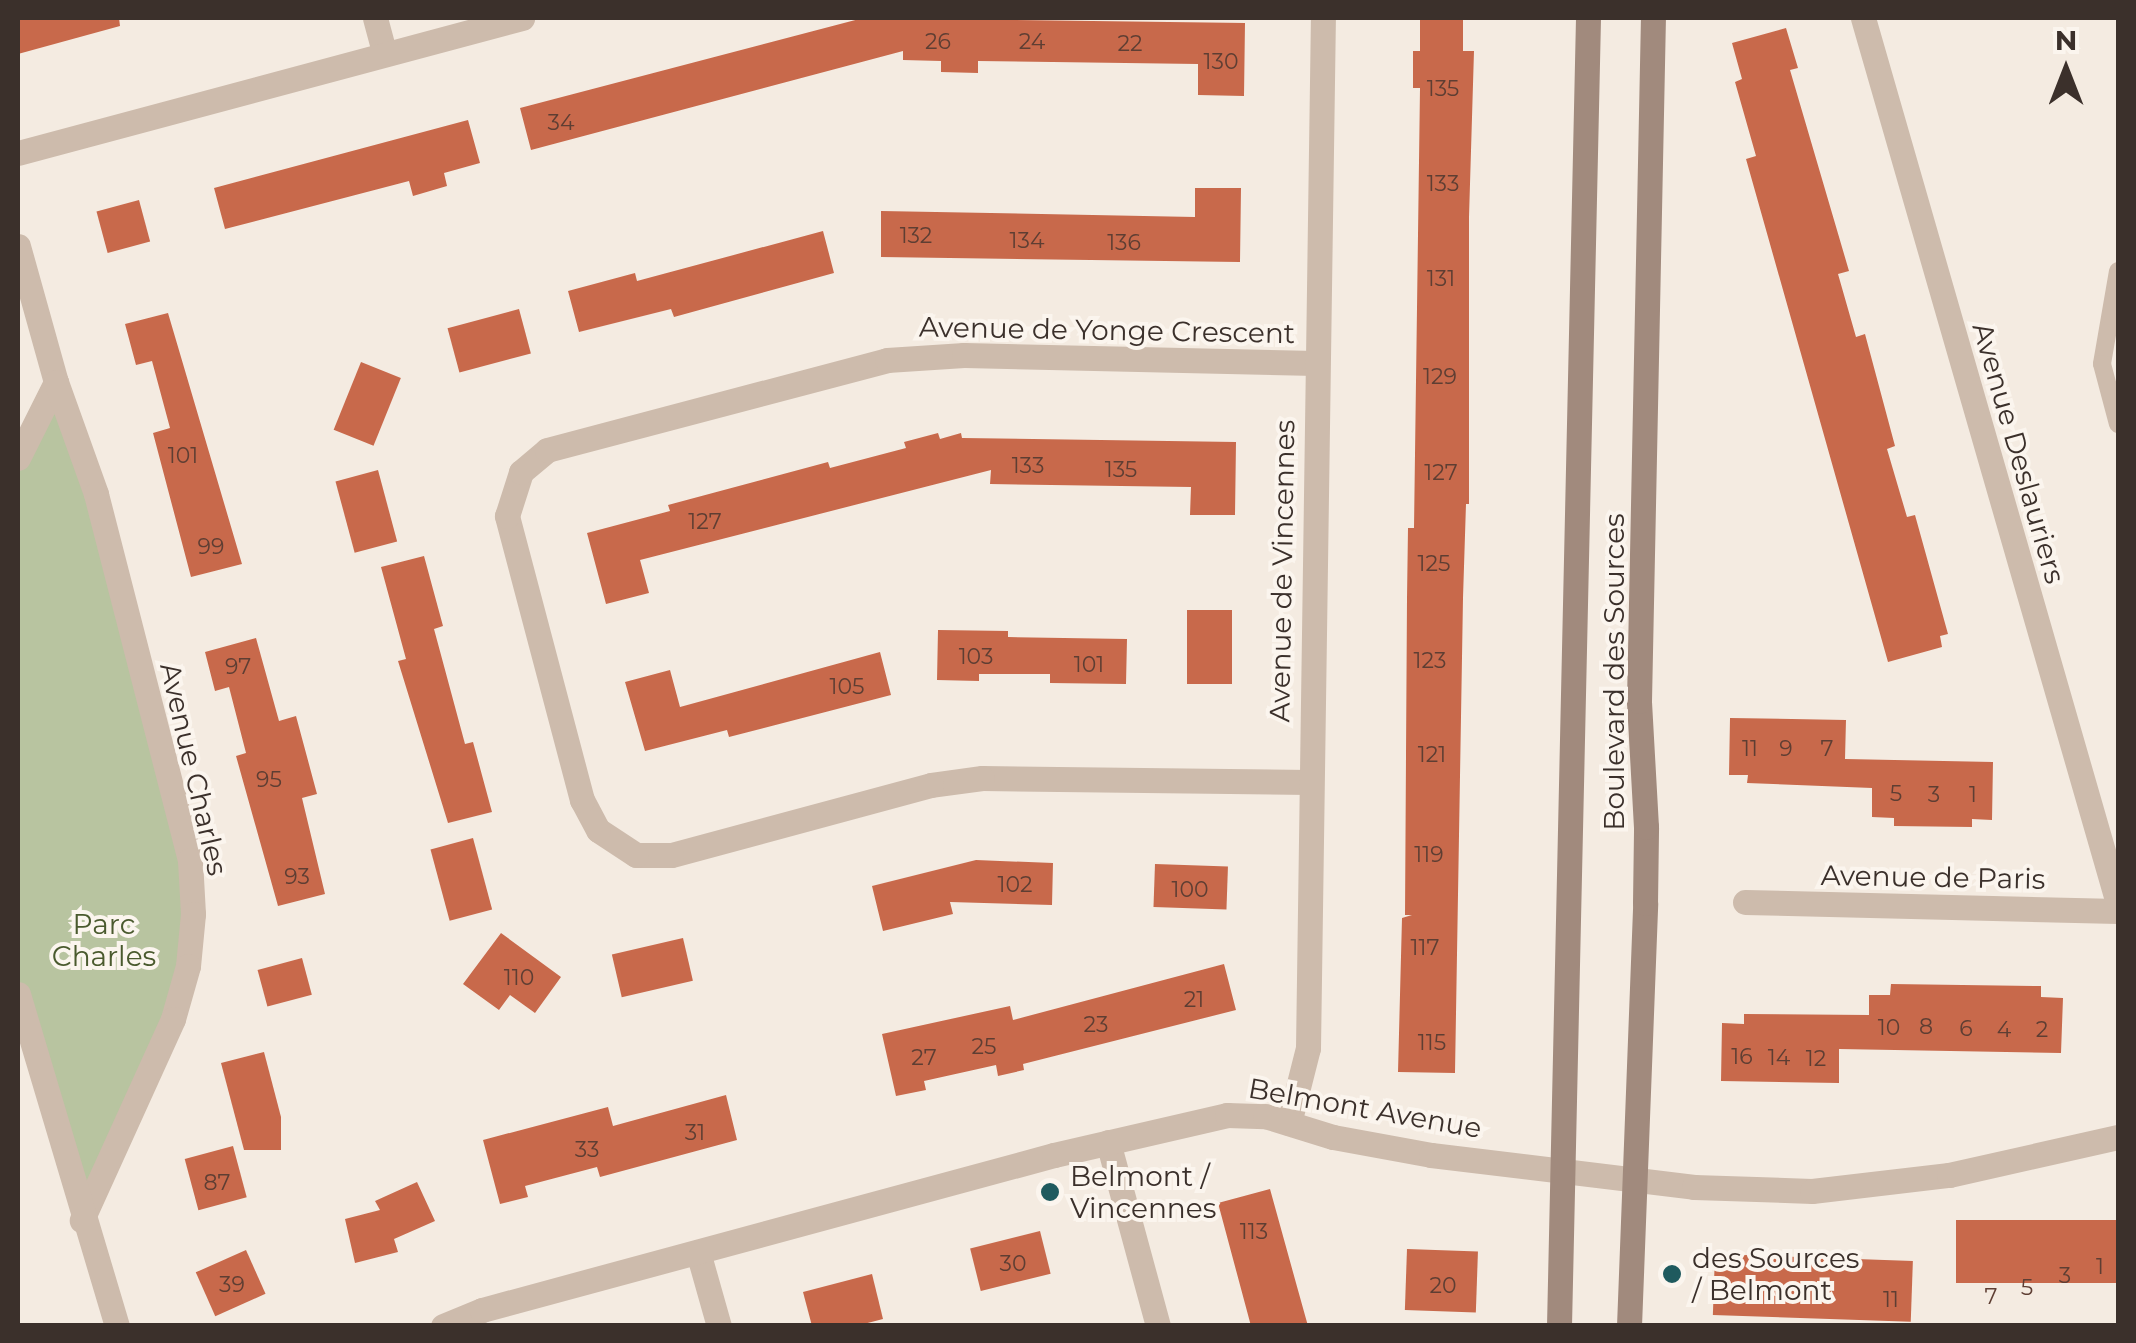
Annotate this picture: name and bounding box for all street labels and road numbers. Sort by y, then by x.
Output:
street label: Avenue de Yonge Crescent [919,310,1295,350]
street label: Avenue Deslauriers [1966,319,2072,587]
street label: Avenue de Vincennes [1263,419,1301,723]
street label: Boulevard des Sources [1597,513,1631,831]
street label: Avenue Charles [153,659,235,879]
street label: Avenue de Paris [1820,858,2046,896]
street label: Belmont Avenue [1246,1071,1484,1145]

